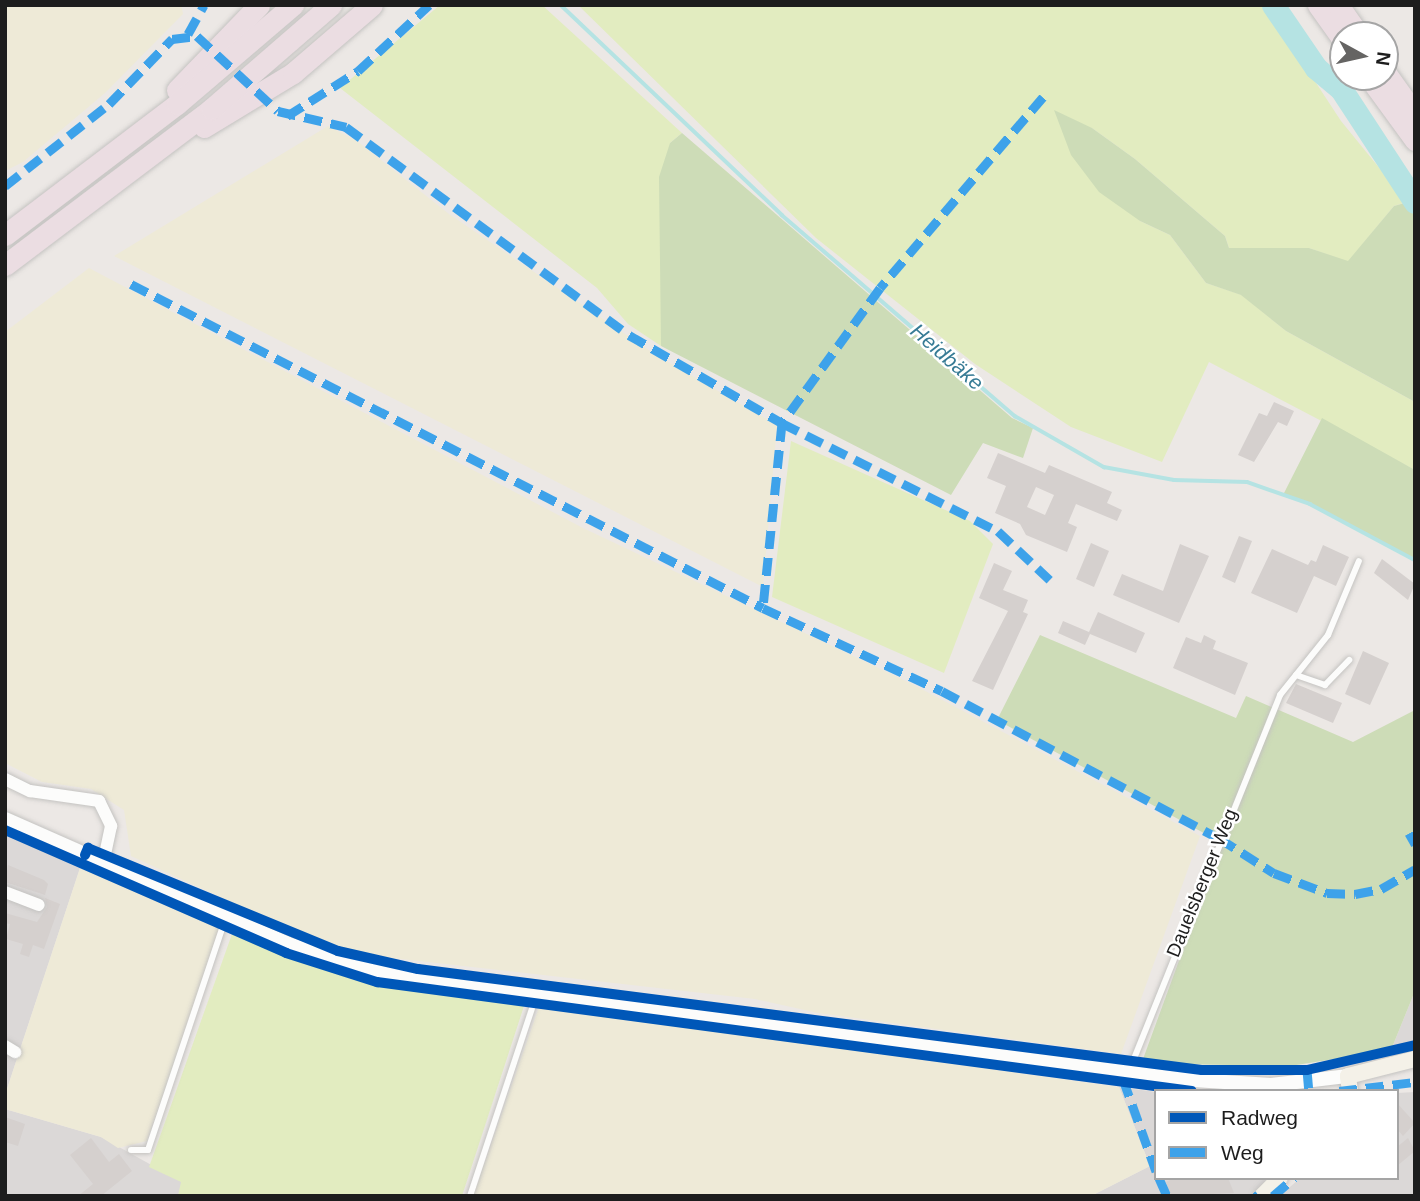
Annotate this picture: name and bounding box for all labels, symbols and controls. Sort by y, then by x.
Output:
north arrow [1329,21,1399,91]
text: N [1372,50,1395,67]
water label: Heidbäke [905,318,989,396]
street label: Dauelsberger Weg [1162,805,1242,961]
legend [1154,1089,1399,1180]
text: Radweg [1221,1106,1298,1129]
text: Weg [1221,1141,1264,1164]

